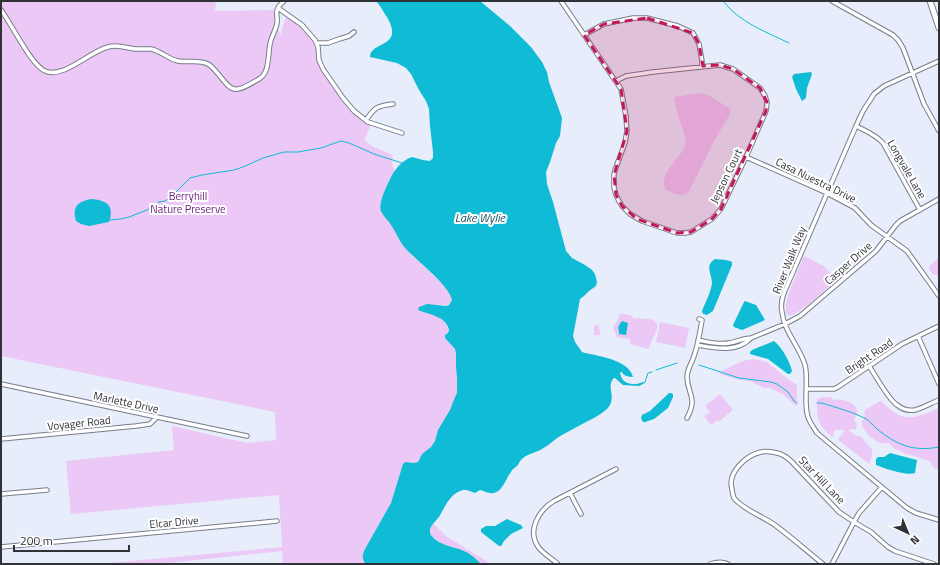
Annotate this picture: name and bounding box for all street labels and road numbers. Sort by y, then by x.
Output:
street label: Longvale Lane [884,136,931,202]
street label: Jepson Court [706,146,746,206]
street label: Casa Nuestra Drive [773,153,860,207]
street label: River Walk Way [768,223,810,296]
street label: Casper Drive [821,238,876,288]
street label: Bright Road [842,334,896,378]
street label: Marlette Drive [92,387,161,417]
street label: Voyager Road [46,412,112,434]
street label: Star Hill Lane [795,452,849,508]
street label: Elcar Drive [149,512,200,532]

